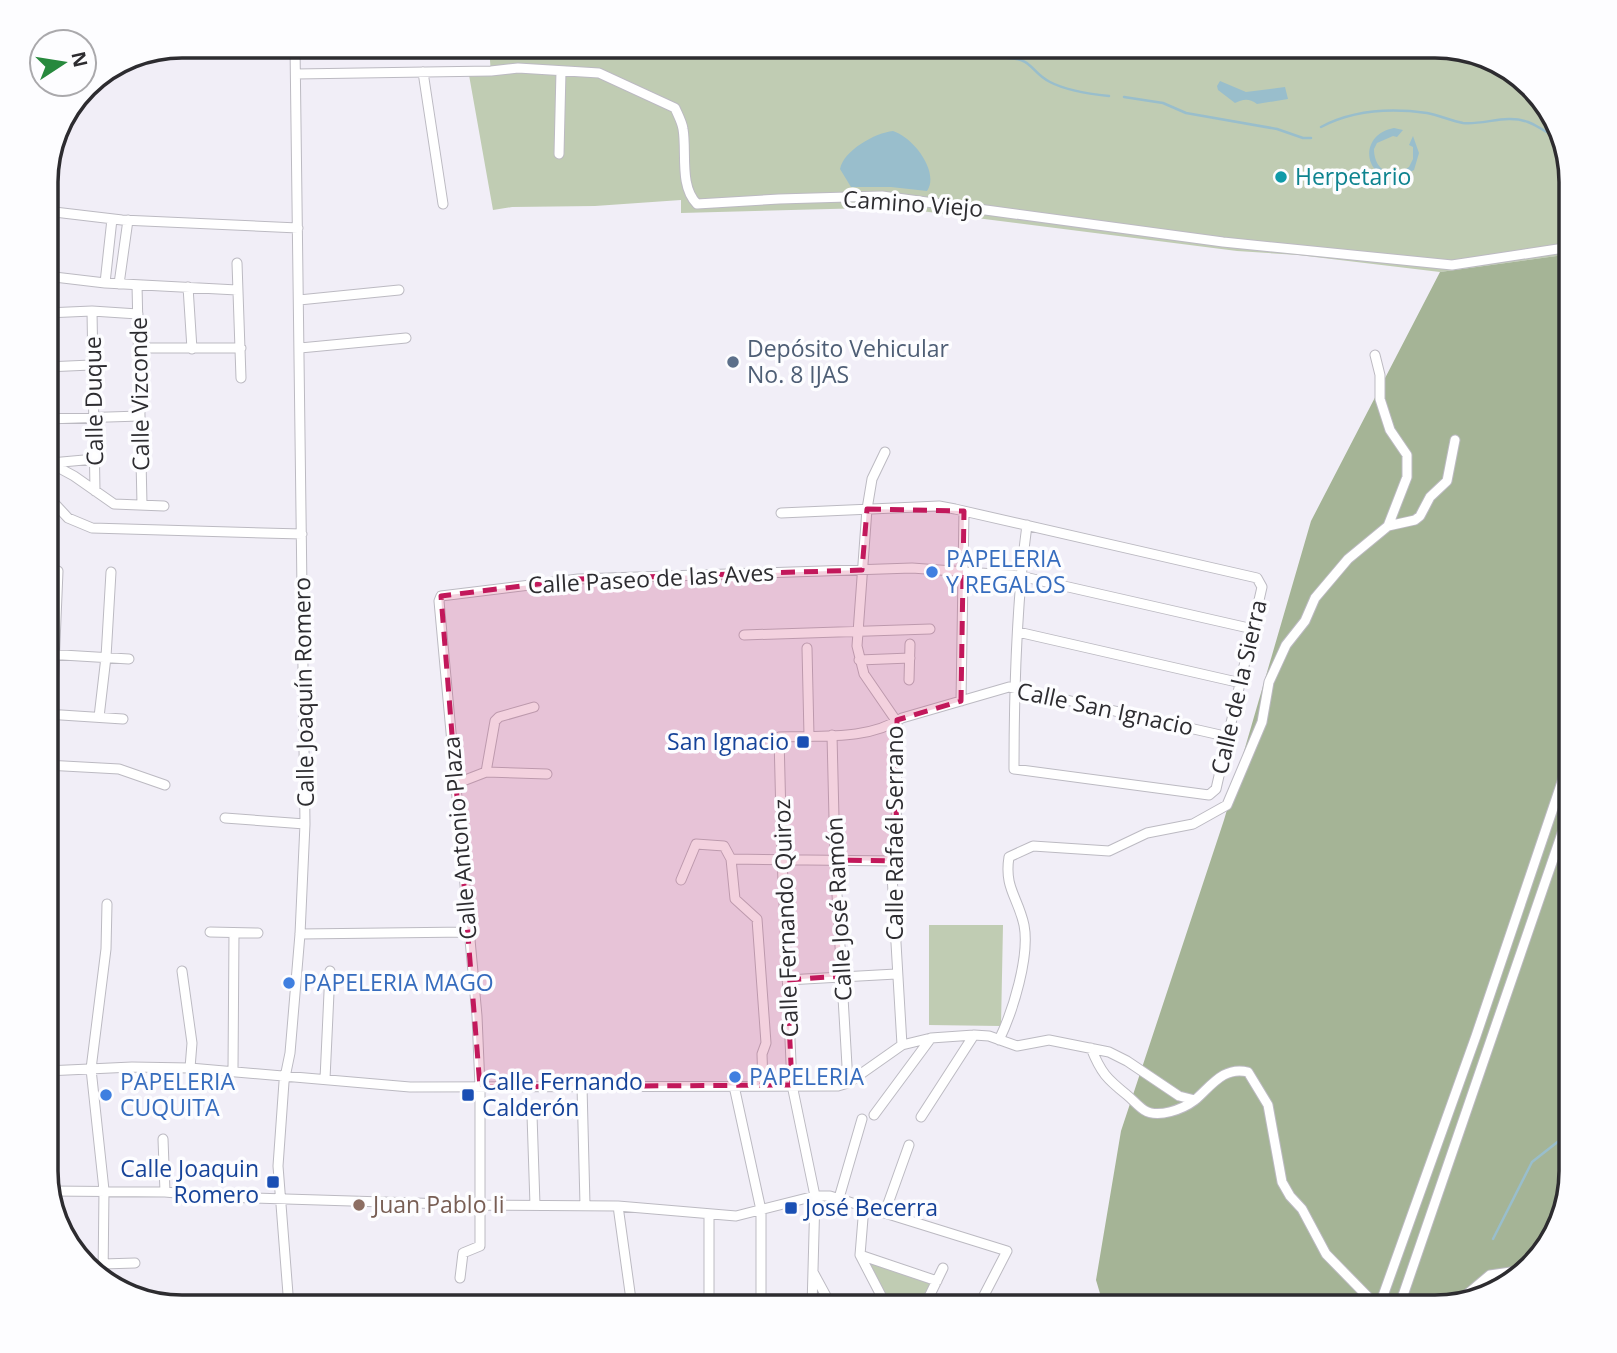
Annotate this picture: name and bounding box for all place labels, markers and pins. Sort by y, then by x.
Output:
place label: Herpetario [1295,160,1411,192]
marker: Herpetario [1273,169,1289,185]
place label: Depósito Vehicular No. 8 IJAS [747,332,950,390]
marker: Depósito Vehicular No. 8 IJAS [725,354,741,370]
place label: PAPELERIA Y REGALOS [946,542,1066,600]
marker: PAPELERIA Y REGALOS [924,564,940,580]
place label: San Ignacio [667,725,789,757]
marker: San Ignacio [795,734,811,750]
place label: PAPELERIA MAGO [303,966,494,998]
marker: PAPELERIA MAGO [281,975,297,991]
place label: PAPELERIA [749,1060,864,1092]
place label: PAPELERIA CUQUITA [120,1065,235,1123]
place label: Calle Fernando Calderón [482,1065,643,1123]
marker: PAPELERIA [727,1069,743,1085]
marker: PAPELERIA CUQUITA [98,1087,114,1103]
marker: Calle Fernando Calderón [460,1087,476,1103]
place label: Calle Joaquin Romero [120,1152,259,1210]
marker: Calle Joaquin Romero [265,1174,281,1190]
place label: Juan Pablo Ii [371,1188,505,1220]
place label: José Becerra [803,1191,938,1223]
marker: Juan Pablo Ii [351,1197,367,1213]
marker: José Becerra [783,1200,799,1216]

